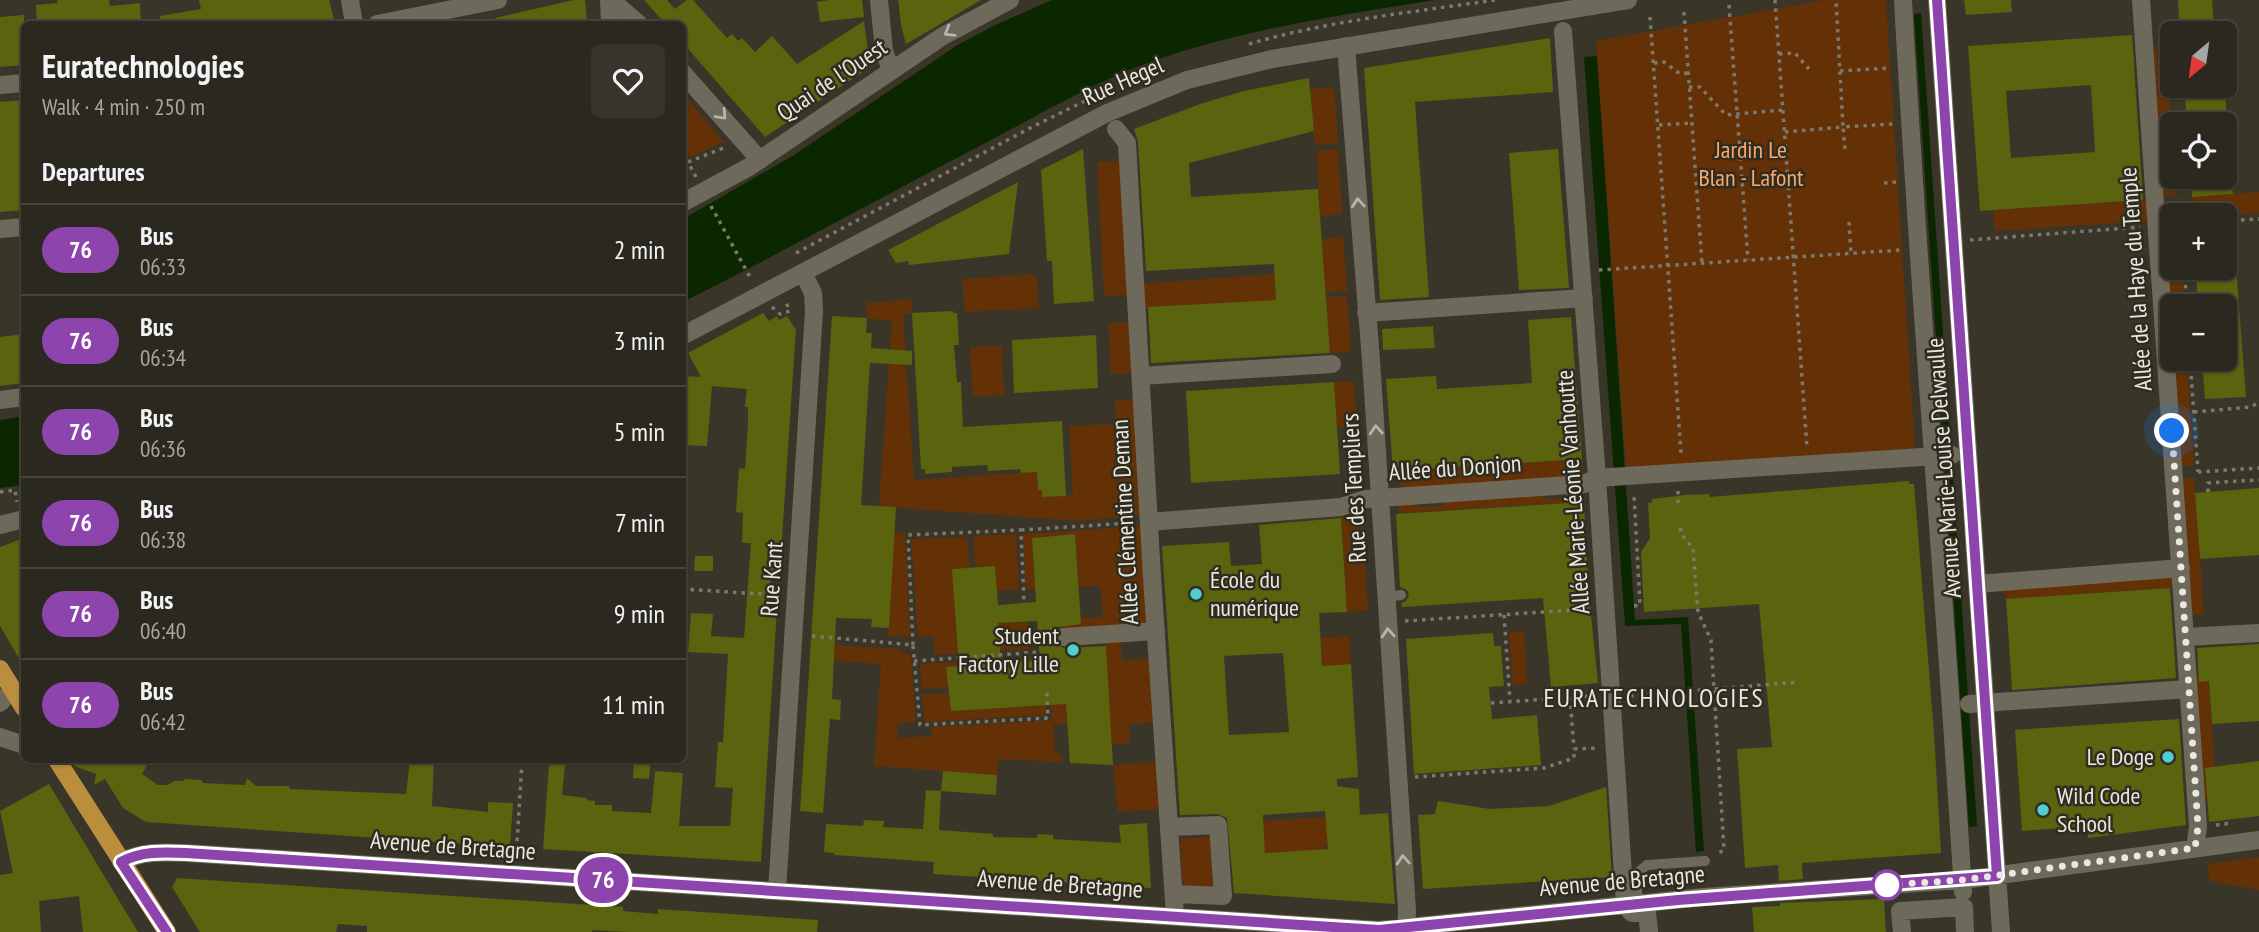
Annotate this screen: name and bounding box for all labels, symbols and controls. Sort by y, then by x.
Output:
north arrow [2160,21,2236,98]
map controls [2160,21,2237,371]
one-way arrow [944,23,957,36]
street label: Quai de l'Ouest [771,31,893,128]
text: Euratechnologies [42,44,244,87]
button: heart [591,44,665,118]
street label: Rue Hegel [1077,49,1168,112]
text: Walk · 4 min · 250 m [42,92,205,121]
one-way arrow [714,107,726,120]
button: locate [2160,112,2237,189]
park label: Jardin Le Blan - Lafont [1698,134,1804,193]
text: Departures [42,155,145,188]
street label: Allée de la Haye du Temple [2112,166,2159,392]
one-way arrow [1351,197,1366,208]
button: + [2160,203,2237,280]
text: Bus [140,219,173,252]
text: 2 min [614,233,665,266]
text: 76 [69,234,92,265]
text: 06:33 [140,252,186,281]
button: − [2160,294,2237,371]
text: Bus [140,310,173,343]
text: 3 min [614,324,665,357]
text: 76 [69,325,92,356]
street label: Avenue Marie-Louise Delwaulle [1919,337,1968,599]
text: 06:34 [140,343,186,372]
street label: Allée Marie-Léonie Vanhoutte [1549,369,1596,615]
text: Bus [140,401,173,434]
street label: Rue des Templiers [1334,413,1373,563]
your location [2154,413,2189,448]
text: 5 min [614,415,665,448]
text: 76 [69,416,92,447]
street label: Allée Clémentine Deman [1104,419,1145,625]
one-way arrow [1369,424,1384,435]
text: 06:36 [140,434,186,463]
street label: Allée du Donjon [1388,447,1522,488]
text: Bus [140,492,173,525]
text: 7 min [615,506,665,539]
text: 76 [69,507,92,538]
text: 06:38 [140,525,186,554]
street label: Rue Kant [753,540,790,617]
place label: École du numérique [1210,564,1299,623]
text: Bus [140,583,173,616]
marker: École du numérique [1188,586,1204,602]
text: 9 min [614,597,665,630]
text: 76 [69,598,92,629]
text: 06:40 [140,616,186,645]
place label: Student Factory Lille [958,620,1059,679]
one-way arrow [1381,627,1396,638]
marker: Student Factory Lille [1065,642,1081,658]
text: Bus [140,674,173,707]
district label: EURATECHNOLOGIES [1543,681,1765,714]
text: 11 min [602,688,665,721]
text: 76 [69,689,92,720]
text: 06:42 [140,707,186,736]
place label: Le Doge [2087,741,2154,772]
marker: Le Doge [2160,749,2176,765]
place label: Wild Code School [2057,780,2140,839]
marker: Wild Code School [2035,802,2051,818]
street label: Avenue de Bretagne [369,824,537,867]
one-way arrow [1396,854,1411,865]
line badge: 76 [572,857,634,903]
street label: Avenue de Bretagne [1538,858,1706,903]
street label: Avenue de Bretagne [976,862,1144,905]
text: 76 [592,864,614,895]
unlabelled marker [1872,870,1902,900]

